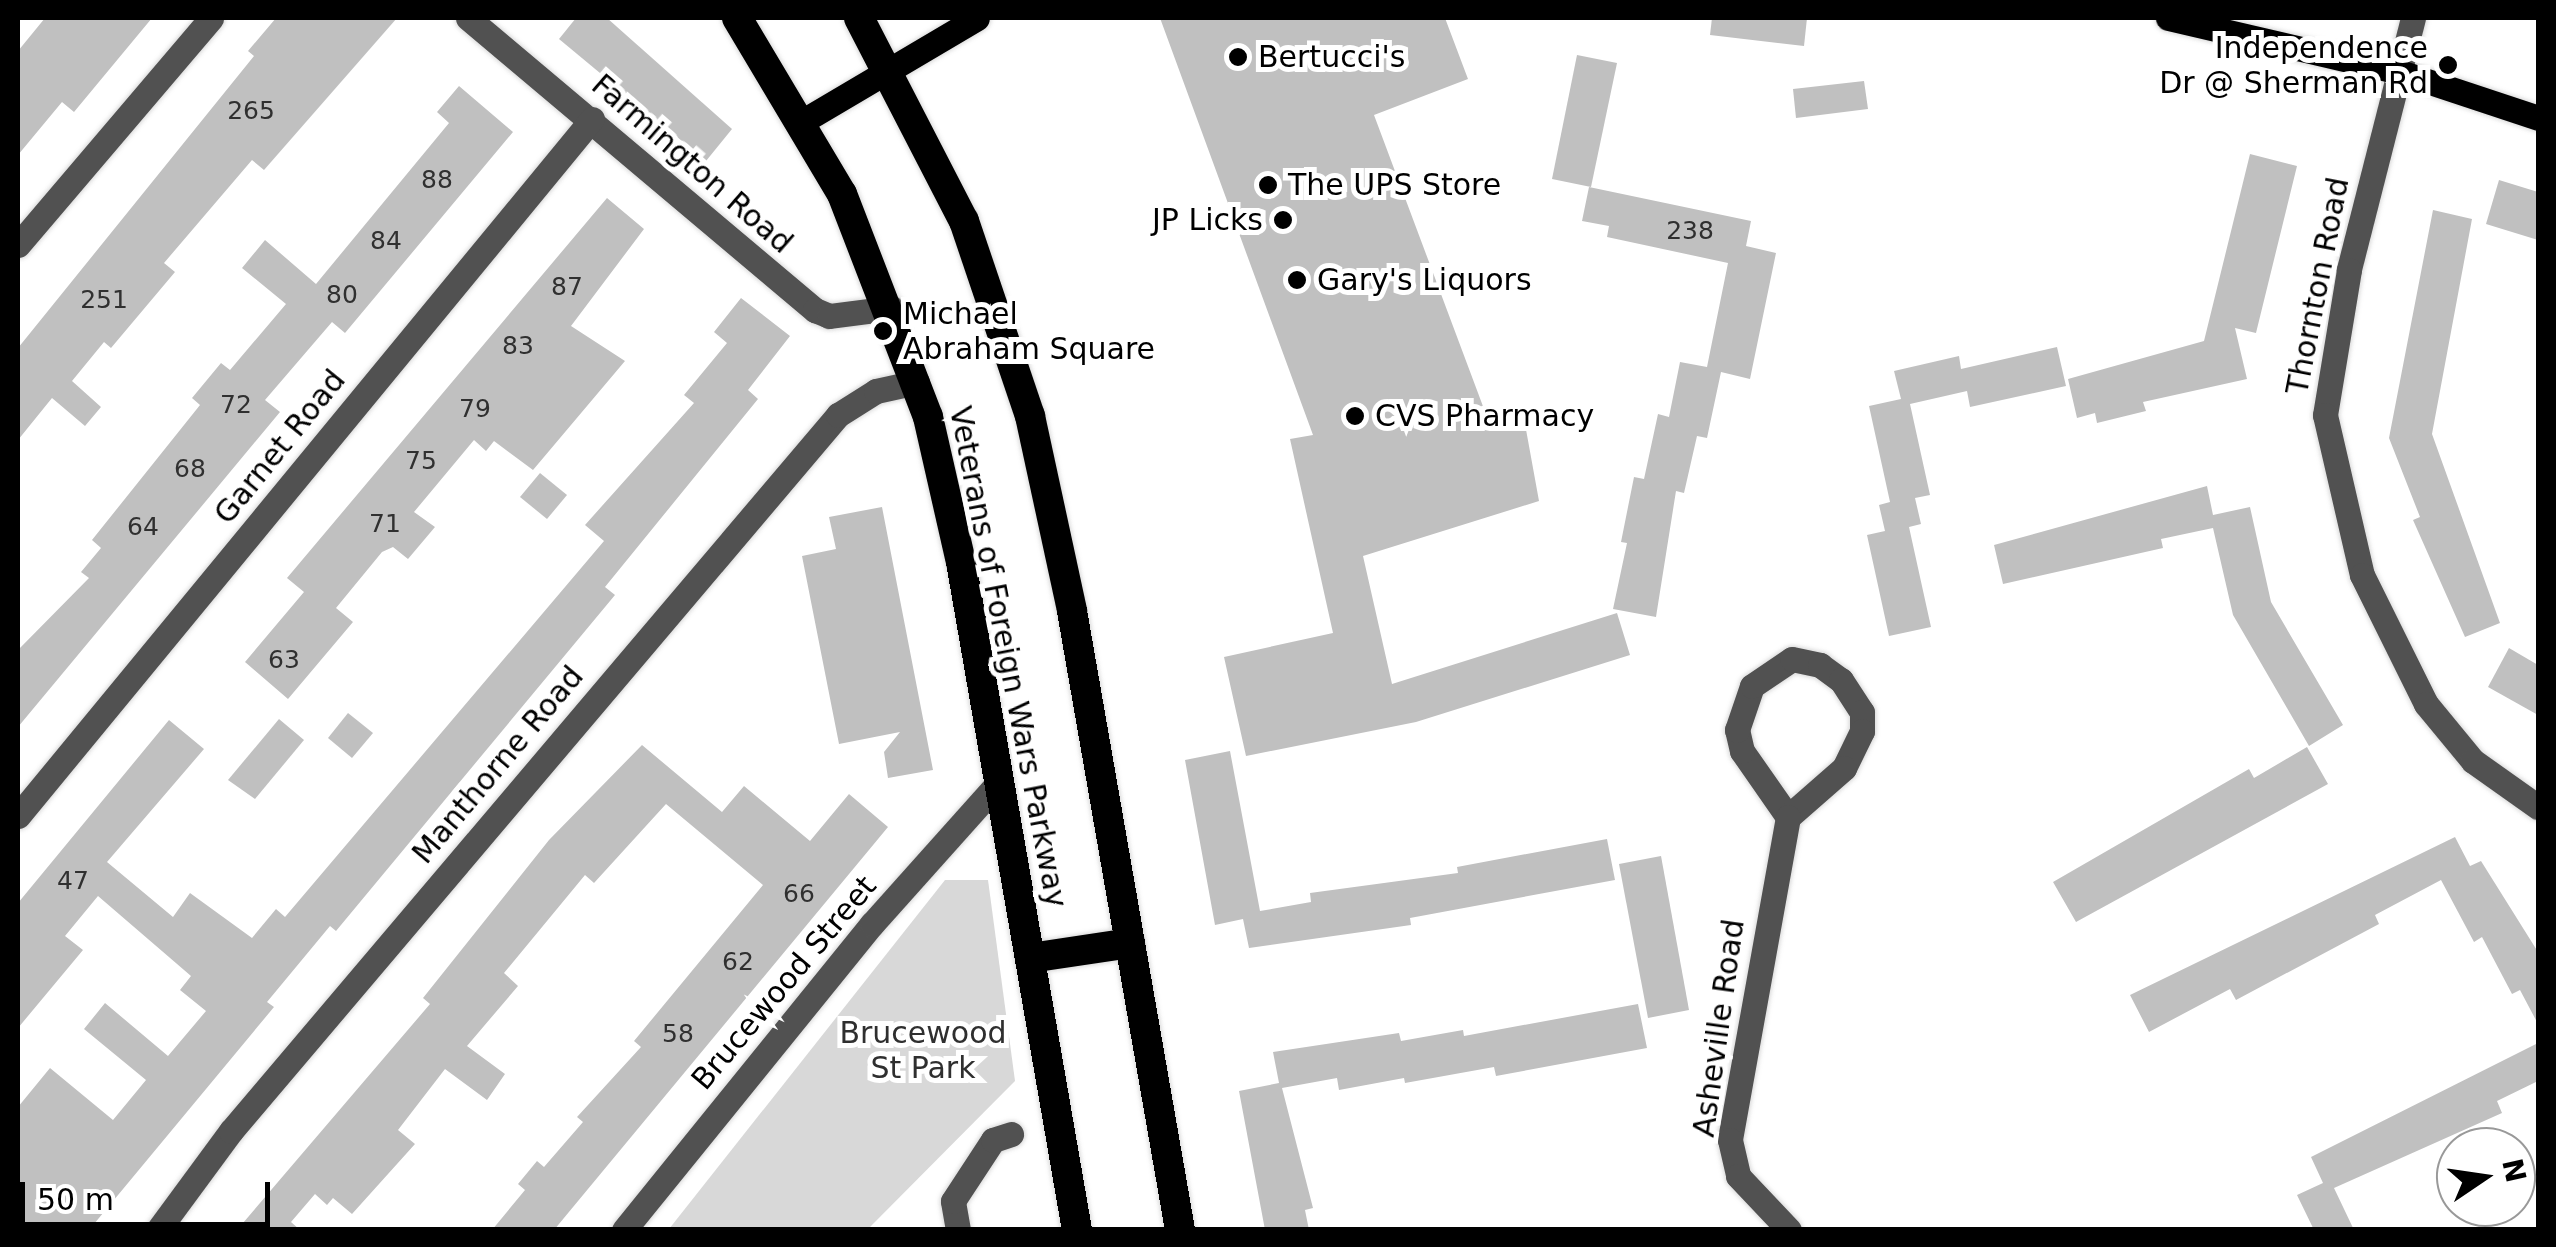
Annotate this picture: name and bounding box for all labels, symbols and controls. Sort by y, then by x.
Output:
place label: Independence Dr @ Sherman Rd [2159,30,2428,100]
place label: Bertucci's [1258,39,1405,75]
marker: Bertucci's [1227,46,1249,68]
marker: Independence Dr @ Sherman Rd [2437,54,2459,76]
street label: Farmington Road [584,67,800,261]
house number: 265 [227,96,275,126]
house number: 88 [421,165,453,195]
place label: The UPS Store [1288,167,1501,203]
marker: The UPS Store [1257,174,1279,196]
street label: Thornton Road [2279,174,2357,398]
place label: JP Licks [1152,202,1263,238]
marker: JP Licks [1272,209,1294,231]
house number: 238 [1666,216,1714,246]
house number: 84 [370,226,402,256]
place label: Gary's Liquors [1317,262,1532,298]
marker: Gary's Liquors [1286,269,1308,291]
house number: 87 [551,272,583,302]
house number: 80 [326,280,358,310]
house number: 251 [80,285,128,315]
place label: Michael Abraham Square [903,296,1155,366]
marker: Michael Abraham Square [872,320,894,342]
house number: 83 [502,331,534,361]
street label: Garnet Road [207,363,353,531]
house number: 72 [220,390,252,420]
house number: 79 [459,394,491,424]
place label: CVS Pharmacy [1375,398,1594,434]
street label: Veterans of Foreign Wars Parkway [942,403,1074,911]
marker: CVS Pharmacy [1344,405,1366,427]
house number: 75 [405,446,437,476]
house number: 68 [174,454,206,484]
house number: 71 [369,509,401,539]
house number: 64 [127,512,159,542]
house number: 63 [268,645,300,675]
street label: Manthorne Road [405,659,591,871]
house number: 47 [57,866,89,896]
street label: Brucewood Street [684,869,884,1097]
house number: 66 [783,879,815,909]
street label: Asheville Road [1686,917,1752,1139]
house number: 62 [722,947,754,977]
park label: Brucewood St Park [839,1015,1007,1086]
house number: 58 [662,1019,694,1049]
north arrow [2436,1127,2536,1227]
text: N [2495,1155,2532,1186]
scale bar [25,1162,275,1224]
text: 50 m [37,1182,114,1217]

